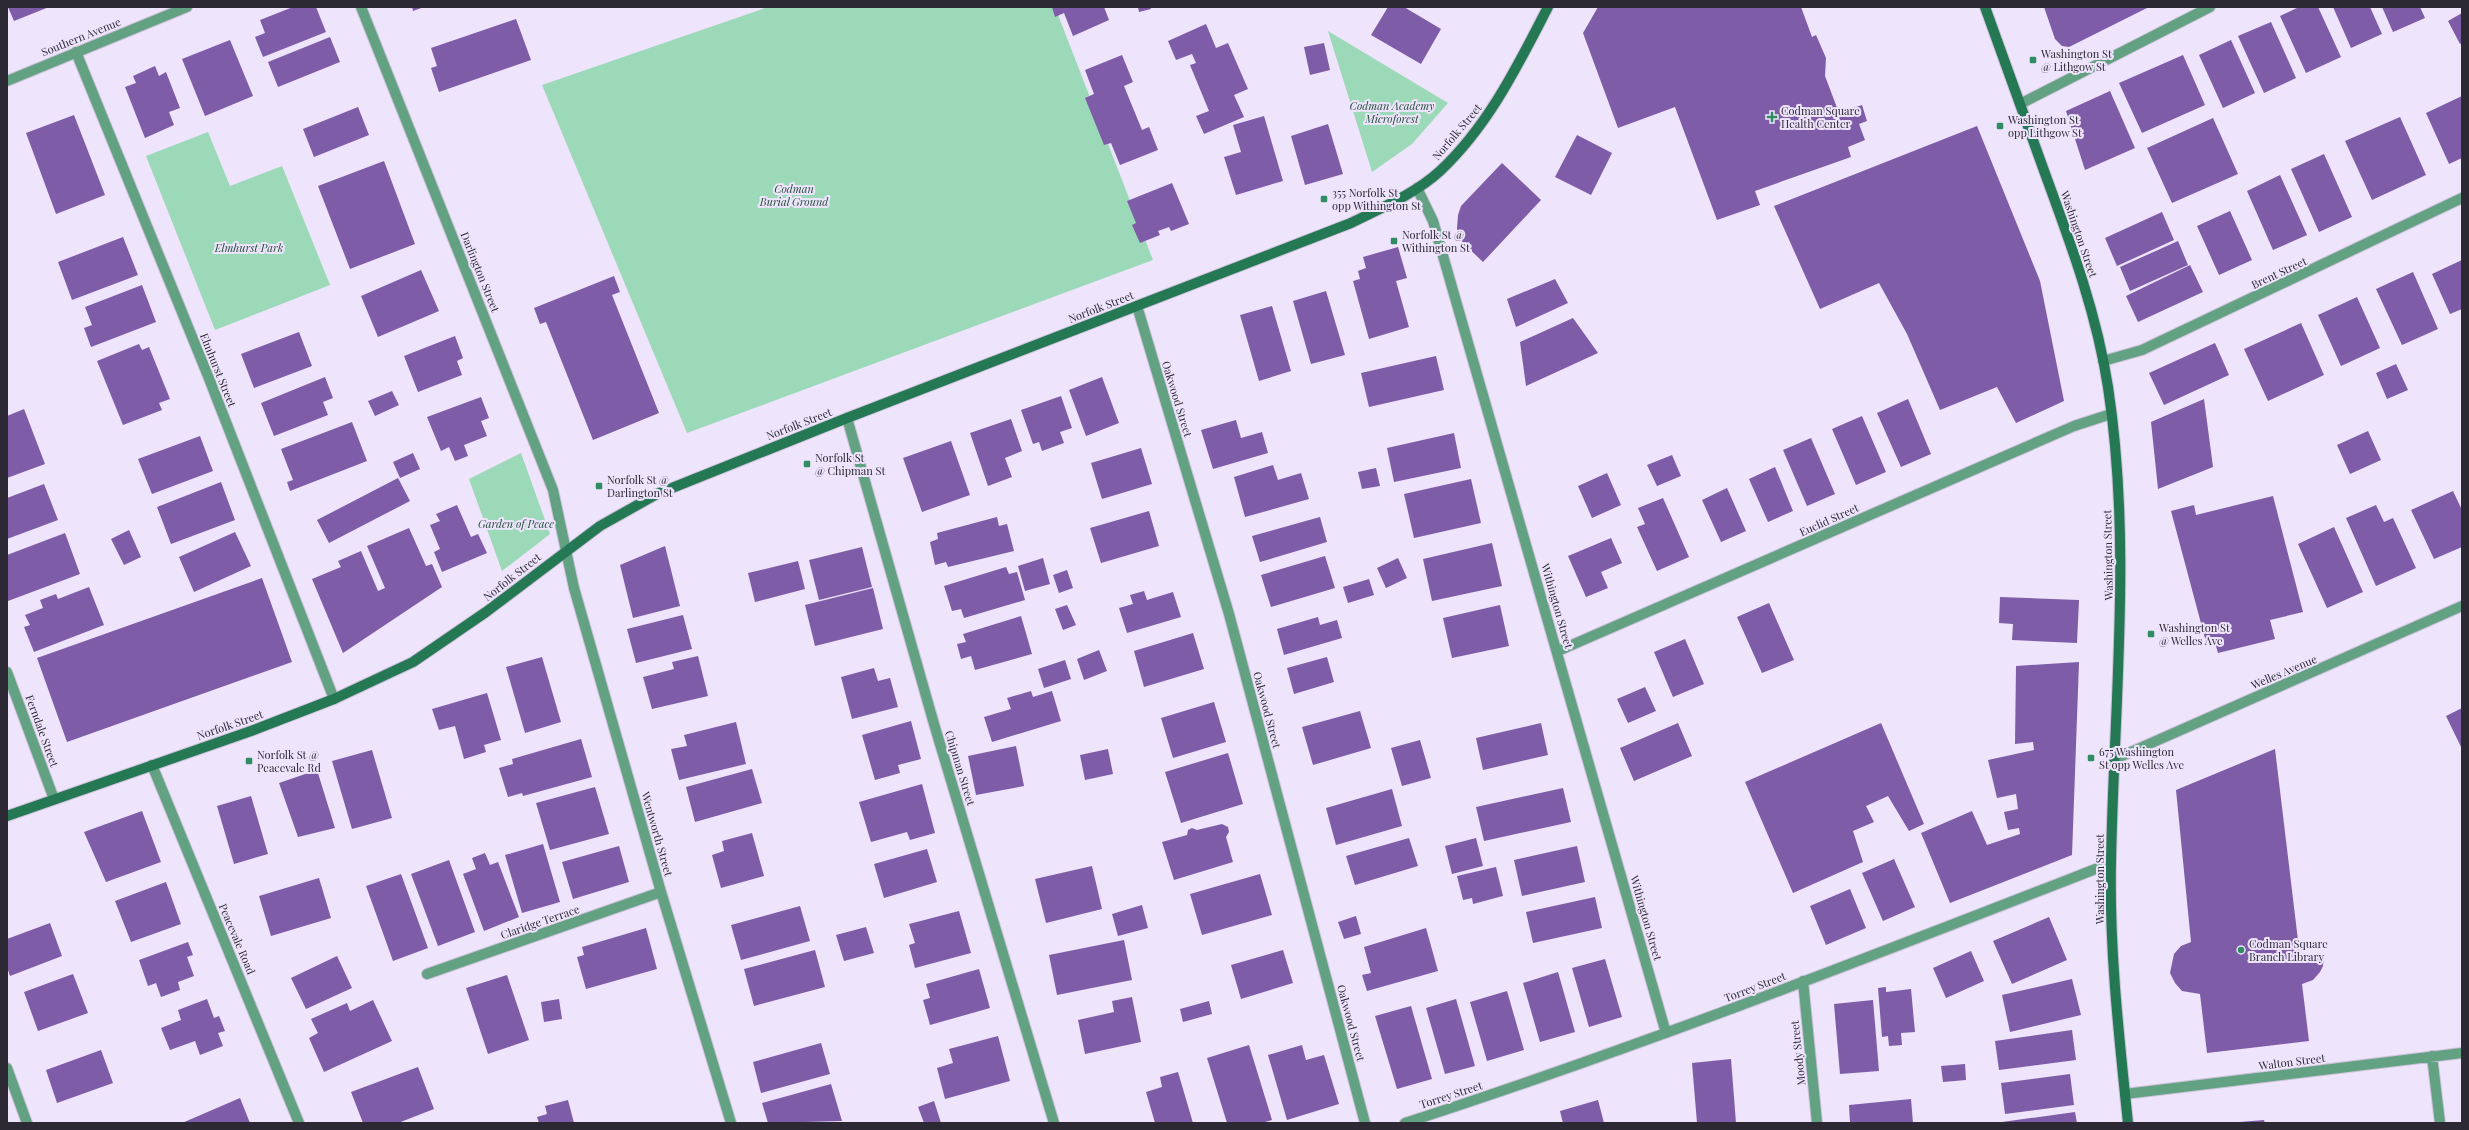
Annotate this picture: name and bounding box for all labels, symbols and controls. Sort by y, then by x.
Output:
street label: Southern Avenue [39,14,123,59]
place label: Washington St @ Lithgow St [2040,46,2112,74]
marker: Washington St @ Lithgow St [2028,55,2038,65]
park label: Codman Academy Microforest [1350,98,1435,126]
street label: Norfolk Street [1429,100,1485,163]
place label: Codman Square Health Center [1781,103,1860,131]
marker: Codman Square Health Center [1766,111,1778,123]
place label: Washington St opp Lithgow St [2007,112,2082,140]
marker: Washington St opp Lithgow St [1995,121,2005,131]
park label: Codman Burial Ground [759,181,829,209]
place label: 355 Norfolk St opp Withington St [1332,185,1421,213]
street label: Washington Street [2057,188,2101,279]
marker: 355 Norfolk St opp Withington St [1319,194,1329,204]
place label: Norfolk St @ Withington St [1401,227,1470,255]
street label: Darlington Street [458,229,503,314]
marker: Norfolk St @ Withington St [1389,236,1399,246]
park label: Elmhurst Park [214,240,284,255]
street label: Brent Street [2249,253,2309,292]
street label: Norfolk Street [1066,287,1136,326]
street label: Elmhurst Street [197,331,240,409]
street label: Oakwood Street [1159,359,1196,439]
street label: Norfolk Street [764,404,834,443]
place label: Norfolk St @ Chipman St [815,450,886,478]
marker: Norfolk St @ Chipman St [802,459,812,469]
place label: Norfolk St @ Darlington St [607,472,673,500]
marker: Norfolk St @ Darlington St [594,481,604,491]
street label: Euclid Street [1797,500,1861,539]
street label: Washington Street [2099,510,2116,601]
park label: Garden of Peace [478,516,554,531]
street label: Norfolk Street [480,549,544,604]
street label: Withington Street [1538,561,1577,650]
place label: Washington St @ Welles Ave [2158,620,2230,648]
marker: Washington St @ Welles Ave [2146,629,2156,639]
street label: Welles Avenue [2248,651,2319,693]
street label: Oakwood Street [1250,670,1285,750]
street label: Ferndale Street [22,693,63,769]
street label: Norfolk Street [195,706,265,743]
street label: Chipman Street [942,728,979,807]
place label: 675 Washington St opp Welles Ave [2099,744,2185,772]
place label: Norfolk St @ Peacevale Rd [257,747,321,775]
marker: 675 Washington St opp Welles Ave [2086,753,2096,763]
marker: Norfolk St @ Peacevale Rd [244,756,254,766]
street label: Wentworth Street [638,789,677,878]
street label: Washington Street [2092,834,2107,925]
street label: Withington Street [1627,873,1666,962]
street label: Peacevale Road [216,901,259,977]
street label: Claridge Terrace [498,901,582,942]
place label: Codman Square Branch Library [2249,936,2328,964]
marker: Codman Square Branch Library [2236,945,2246,955]
street label: Torrey Street [1722,968,1788,1005]
street label: Oakwood Street [1334,983,1369,1063]
street label: Moody Street [1787,1020,1808,1086]
street label: Walton Street [2257,1050,2326,1073]
street label: Torrey Street [1418,1077,1484,1112]

